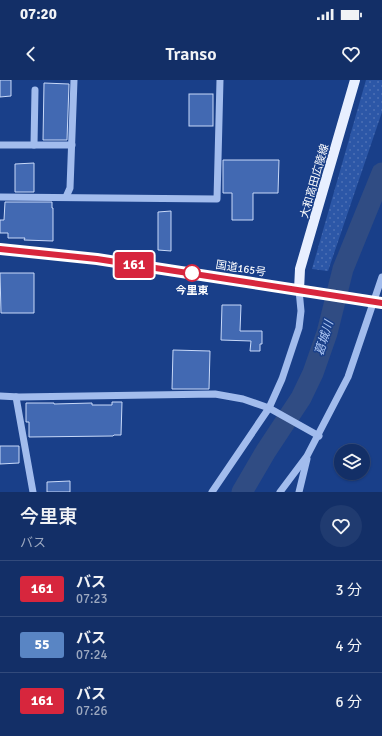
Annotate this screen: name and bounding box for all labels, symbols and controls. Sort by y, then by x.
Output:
text: 07:20 [20,5,57,23]
icon: back [20,43,42,65]
text: Transo [165,43,217,65]
icon: heart [340,43,362,65]
street label: 大和高田広陵線 [298,142,331,220]
line badge: 161 [111,252,157,278]
text: 161 [123,256,145,273]
street label: 国道165号 [215,258,267,279]
marker: 今里東 [183,264,201,282]
place label: 今里東 [176,284,209,297]
water label: 葛城川 [312,317,337,358]
map controls [334,444,370,480]
button: layers [334,444,370,480]
text: 今里東 [20,505,77,529]
button: heart [320,505,362,547]
text: バス [20,535,46,551]
text: バス [76,573,106,591]
text: 161 [31,580,53,597]
text: 3 分 [336,581,362,599]
text: 07:23 [76,591,108,607]
text: バス [76,629,106,647]
text: 55 [34,636,50,653]
text: 4 分 [336,637,362,655]
text: 07:24 [76,647,108,663]
text: バス [76,685,106,703]
text: 161 [31,692,53,709]
text: 6 分 [336,693,362,711]
text: 07:26 [76,703,108,719]

